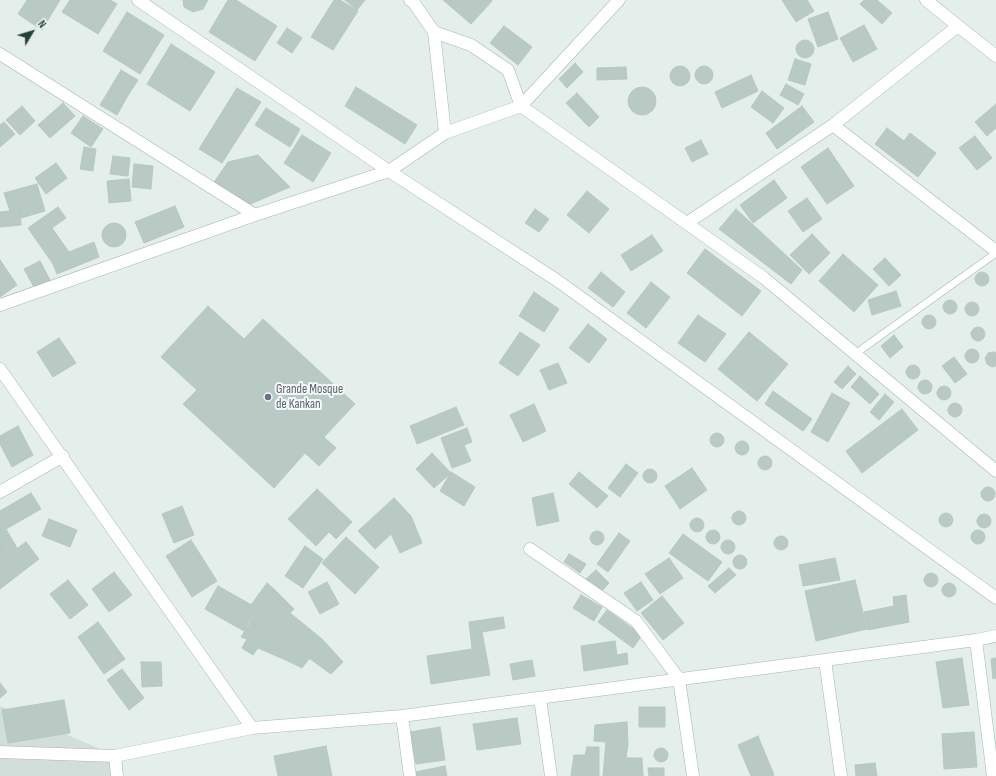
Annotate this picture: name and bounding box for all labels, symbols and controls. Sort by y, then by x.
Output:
north arrow [12,12,52,52]
text: N [35,18,49,31]
place label: Grande Mosque de Kankan [276,382,343,413]
marker: Grande Mosque de Kankan [263,392,273,402]

